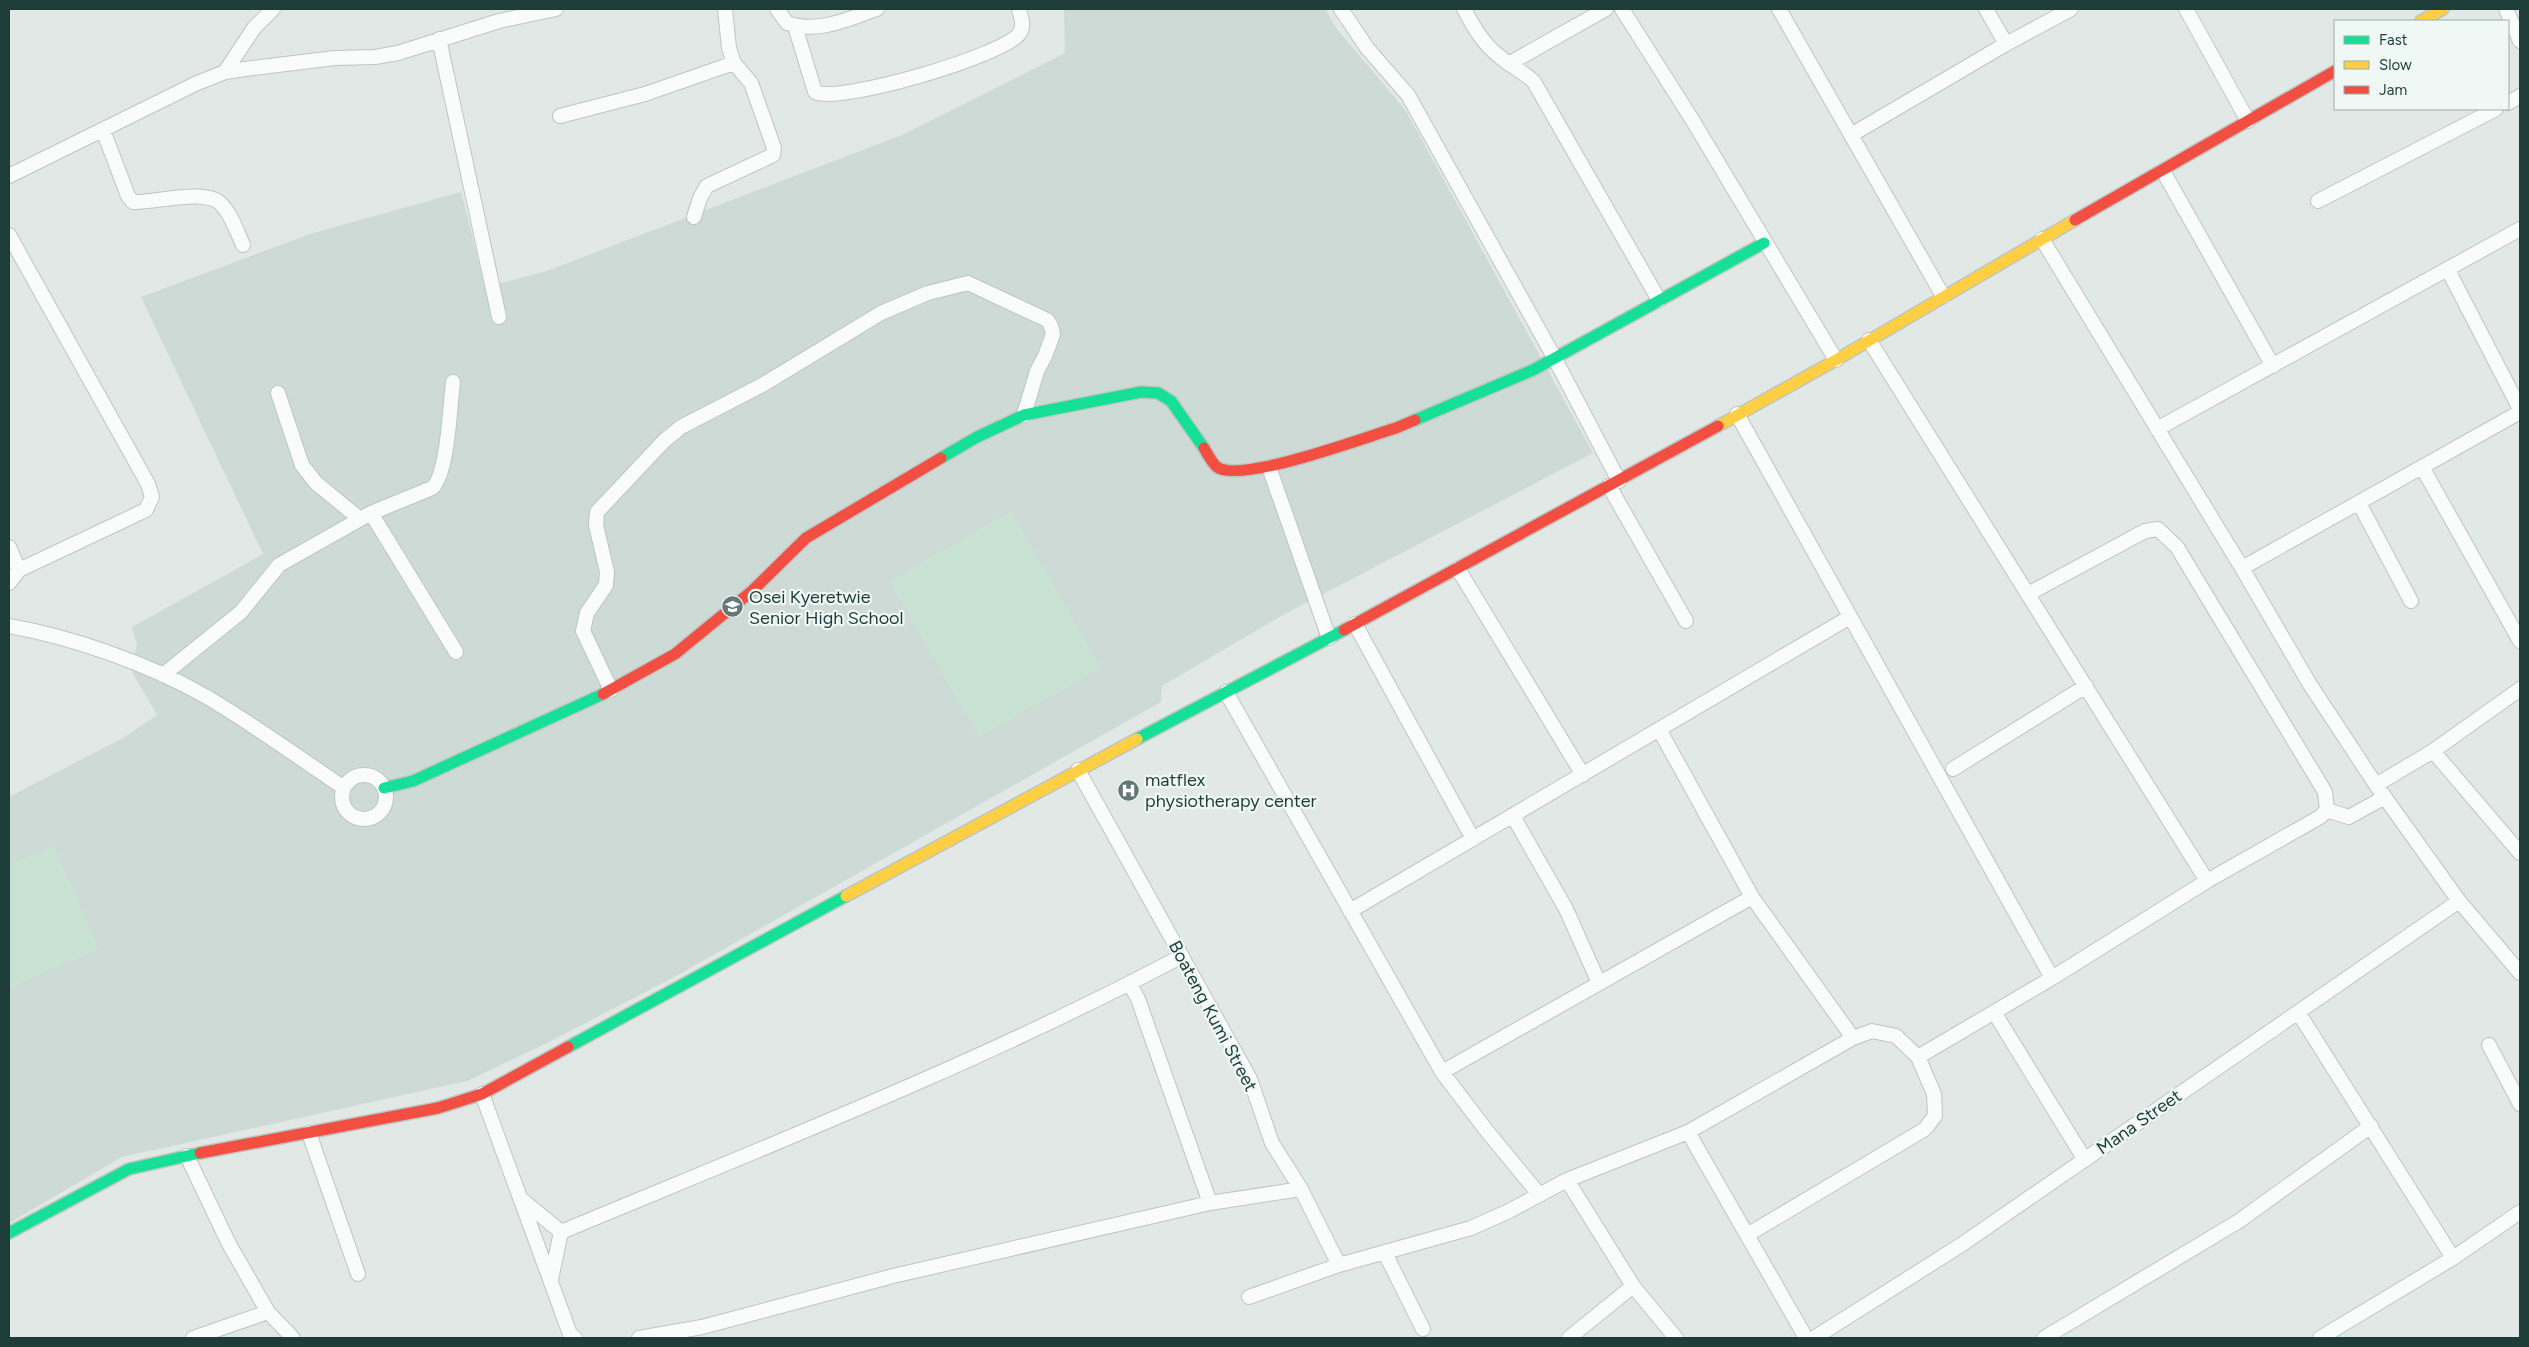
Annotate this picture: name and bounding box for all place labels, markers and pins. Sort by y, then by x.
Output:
place label: Osei Kyeretwie Senior High School [749,586,904,629]
school or university icon: Osei Kyeretwie Senior High School [721,595,745,619]
place label: matflex physiotherapy center [1145,769,1317,812]
hospital icon: matflex physiotherapy center [1117,778,1141,802]

